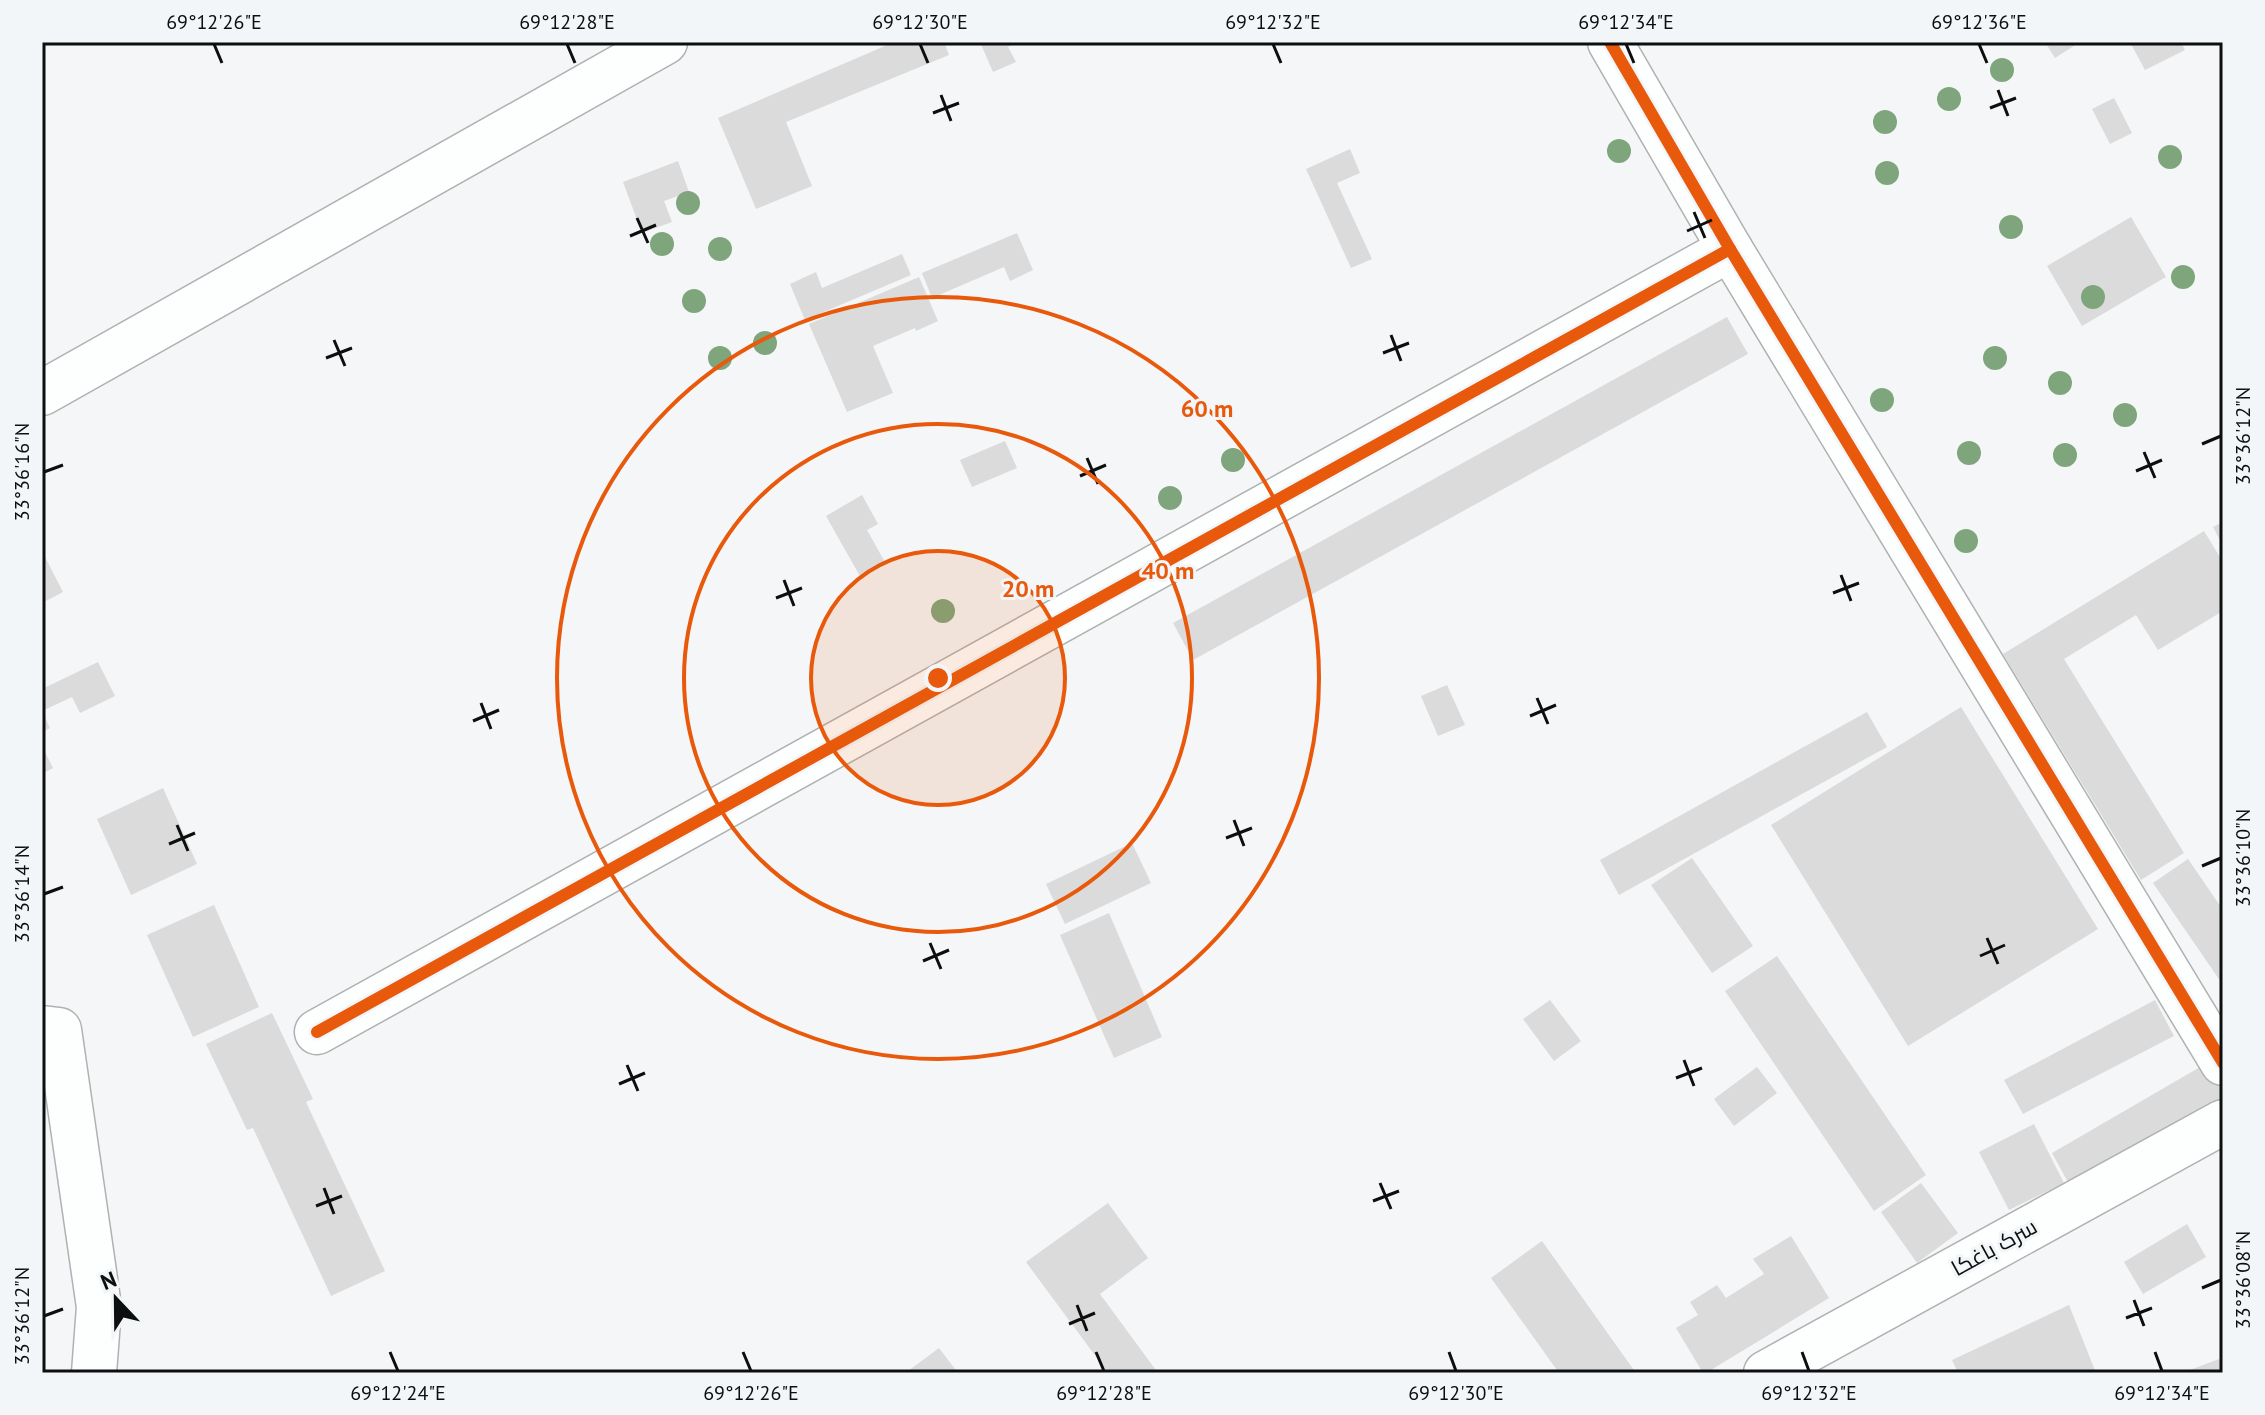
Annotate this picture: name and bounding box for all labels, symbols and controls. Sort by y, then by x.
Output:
text: 69°12'26"E [166,9,262,35]
text: 69°12'28"E [519,9,615,35]
text: 69°12'30"E [872,9,968,35]
text: 69°12'32"E [1225,9,1321,35]
text: 69°12'34"E [1578,9,1674,35]
text: 69°12'36"E [1931,9,2027,35]
text: 33°36'12"N [2230,387,2256,485]
text: 60 m [1181,393,1233,424]
text: 33°36'16"N [9,423,35,521]
text: 40 m [1142,555,1194,586]
text: 20 m [1002,573,1054,604]
centre of rings [924,664,952,692]
text: 33°36'10"N [2230,809,2256,907]
text: 33°36'14"N [9,845,35,943]
street label: سرک باغکا [1946,1212,2042,1282]
text: 33°36'08"N [2230,1231,2256,1329]
north arrow [76,1259,156,1339]
text: N [97,1265,120,1296]
text: 33°36'12"N [9,1267,35,1365]
text: 69°12'24"E [350,1380,446,1406]
text: 69°12'26"E [703,1380,799,1406]
text: 69°12'28"E [1056,1380,1152,1406]
text: 69°12'30"E [1408,1380,1504,1406]
text: 69°12'32"E [1761,1380,1857,1406]
text: 69°12'34"E [2114,1380,2210,1406]

